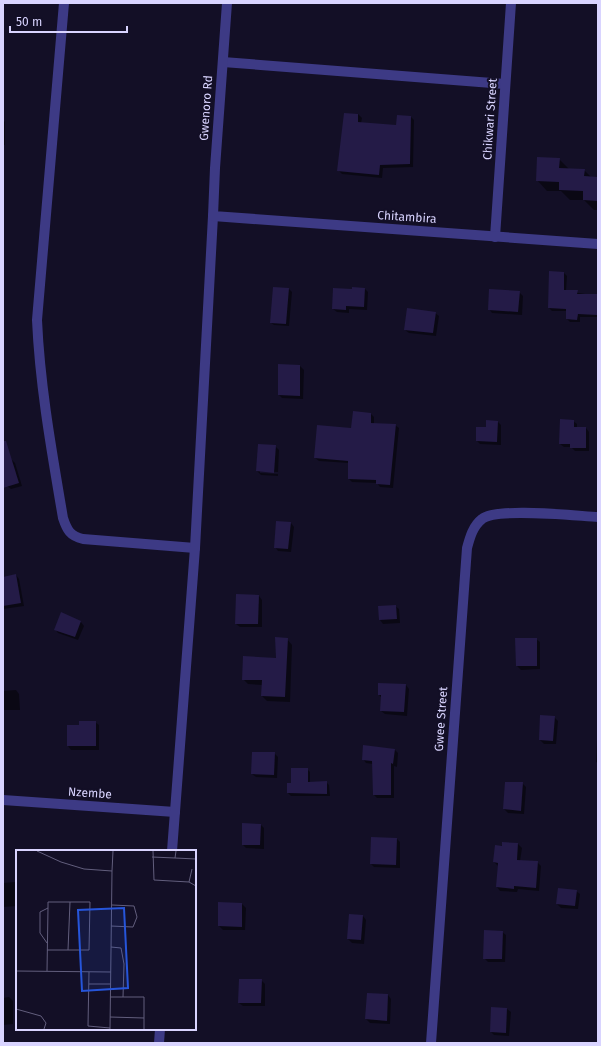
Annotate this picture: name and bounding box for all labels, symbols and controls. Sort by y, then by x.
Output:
scale bar [10,8,127,34]
text: 50 m [16,15,42,29]
street label: Gwenoro Rd [197,75,215,141]
street label: Chikwari Street [480,77,500,160]
street label: Chitambira [377,208,437,226]
street label: Gwee Street [432,685,450,752]
street label: Nzembe [68,784,112,802]
inset map [16,850,196,1030]

